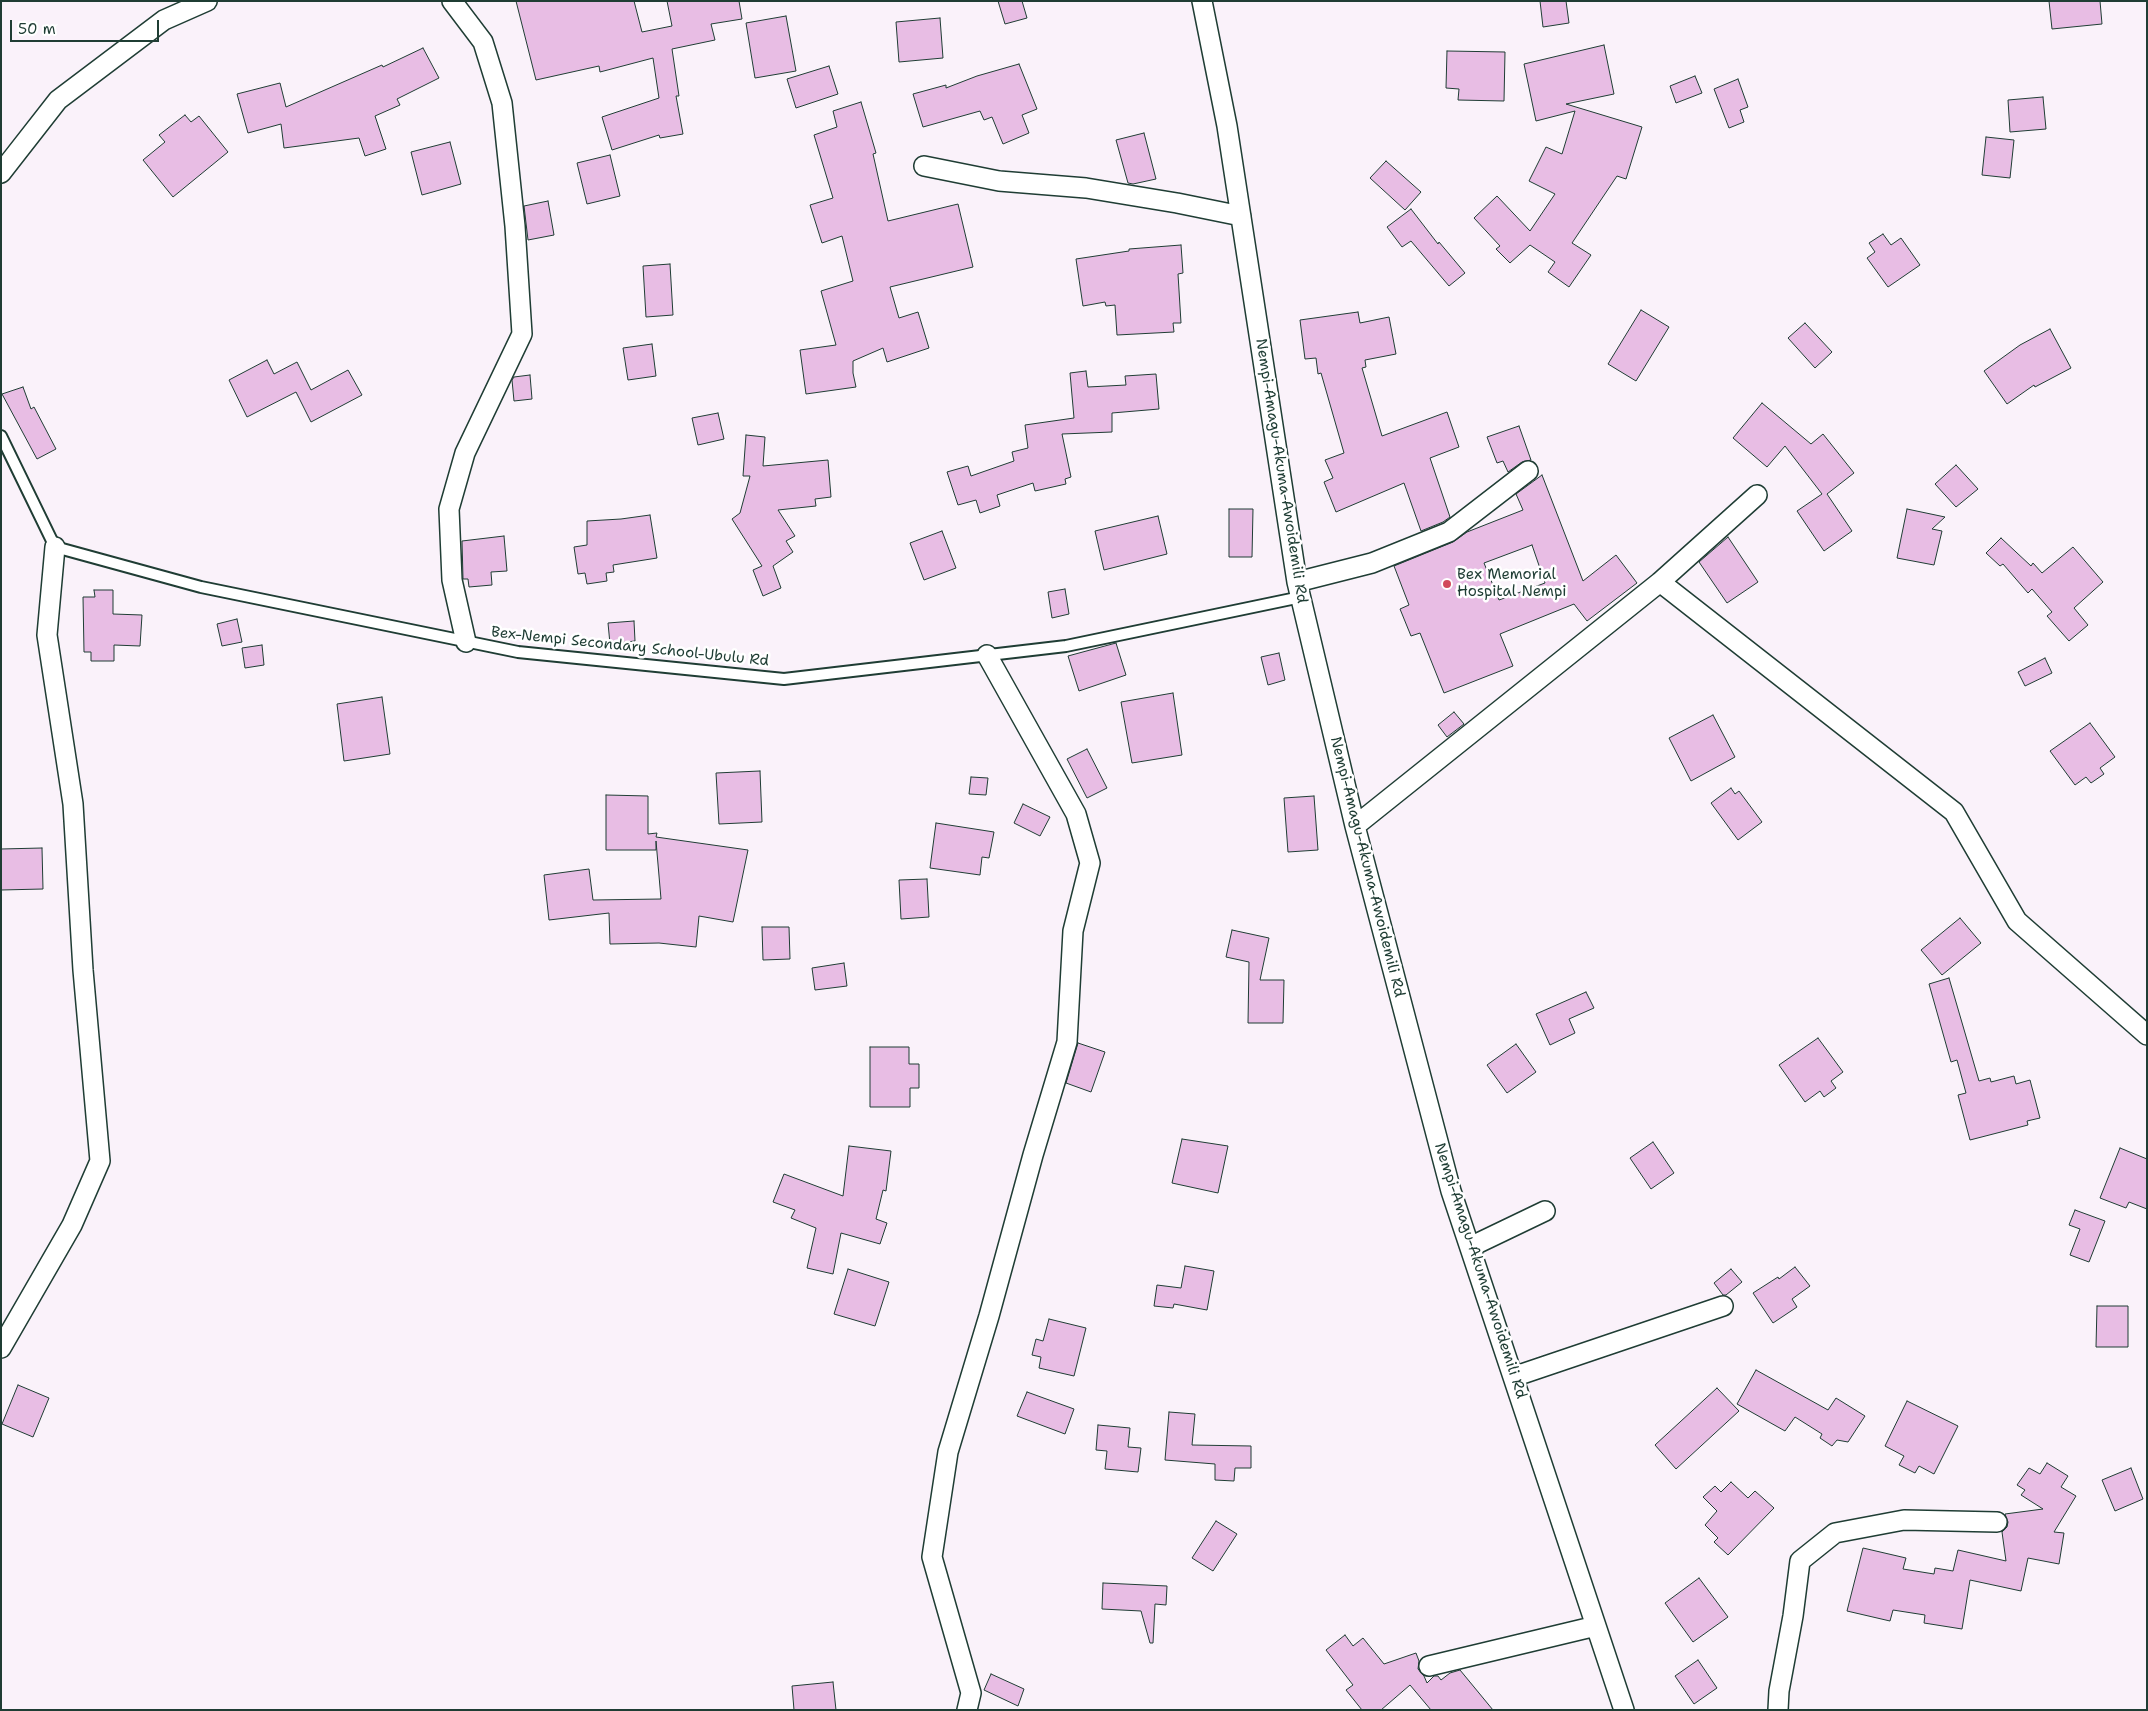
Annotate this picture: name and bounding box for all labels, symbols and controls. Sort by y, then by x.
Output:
scale bar [12,10,161,42]
text: 50 m [18,19,56,39]
street label: Nempi-Amagu-Akuma-Awoidemili Rd [1251,337,1311,605]
place label: Bex Memorial Hospital Nempi [1457,566,1566,601]
marker: Bex Memorial Hospital Nempi [1441,578,1453,590]
street label: Bex-Nempi Secondary School-Ubulu Rd [490,623,770,671]
street label: Nempi-Amagu-Akuma-Awoidemili Rd [1326,735,1408,999]
street label: Nempi-Amagu-Akuma-Awoidemili Rd [1430,1141,1530,1401]

